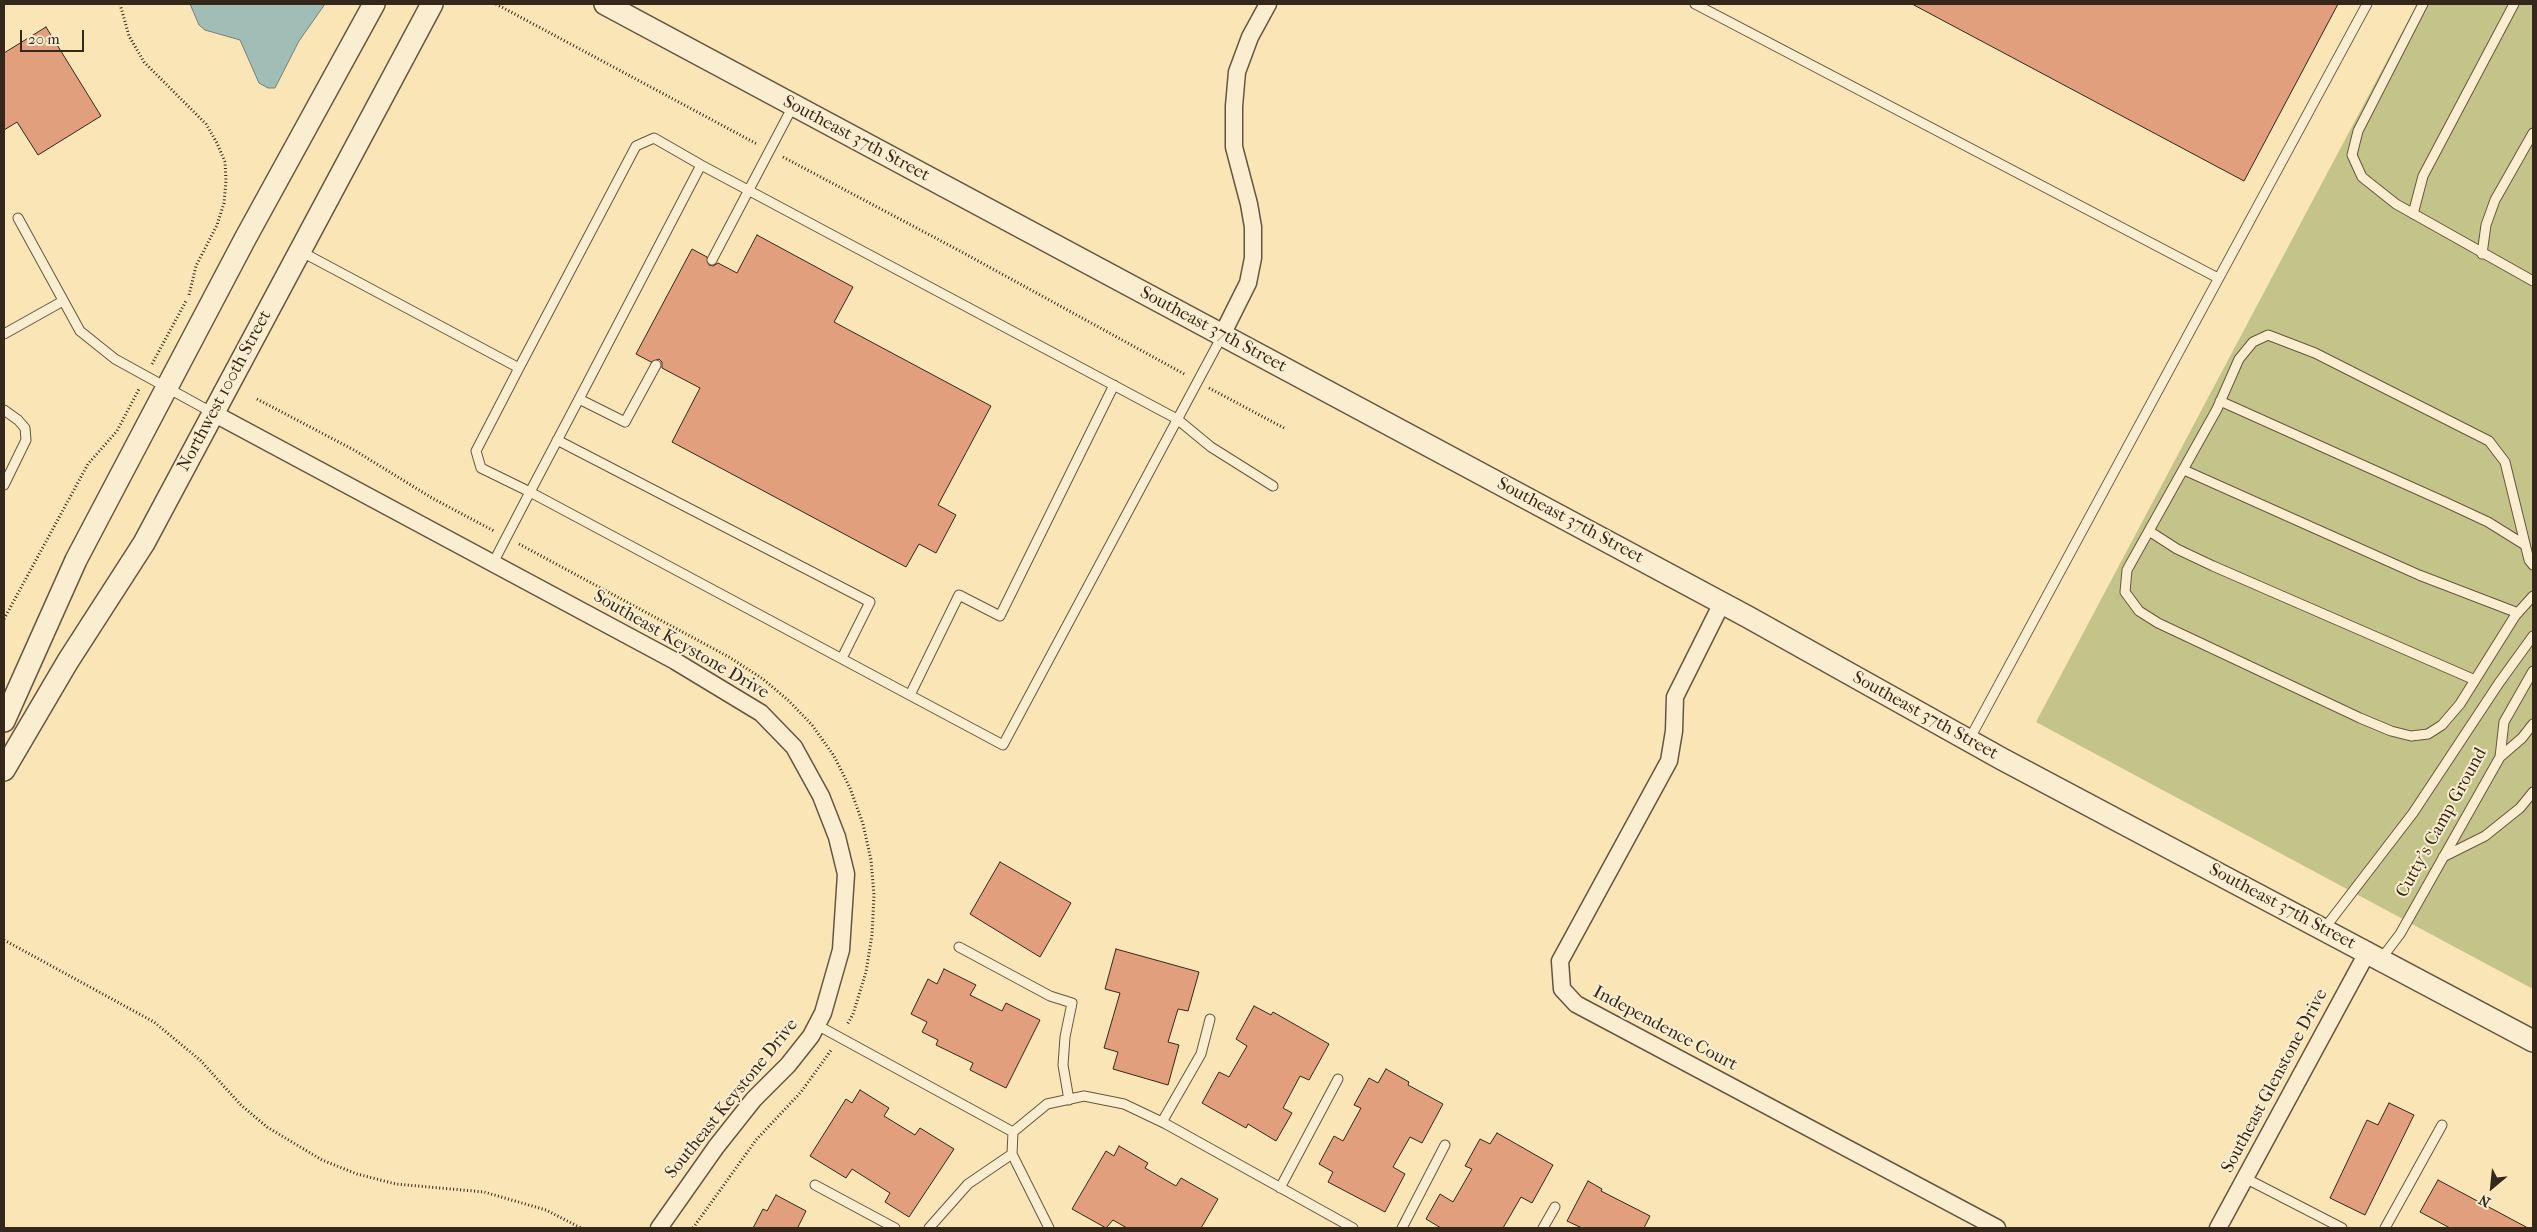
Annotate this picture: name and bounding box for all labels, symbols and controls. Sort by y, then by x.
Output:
scale bar [22,20,86,52]
text: 20 m [28,30,60,48]
street label: Southeast 37th Street [779,91,933,187]
street label: Southeast 37th Street [1136,282,1290,378]
street label: Northwest 100th Street [173,307,277,475]
street label: Southeast 37th Street [1493,473,1647,569]
street label: Southeast Keystone Drive [589,586,773,704]
street label: Southeast 37th Street [1849,667,2001,765]
street label: Cutty's Camp Ground [2392,744,2492,902]
street label: Southeast 37th Street [2205,859,2359,955]
street label: Independence Court [1589,982,1741,1076]
street label: Southeast Glenstone Drive [2217,985,2333,1177]
street label: Southeast Keystone Drive [661,1015,803,1183]
north arrow [2467,1162,2517,1212]
text: N [2476,1191,2493,1211]

